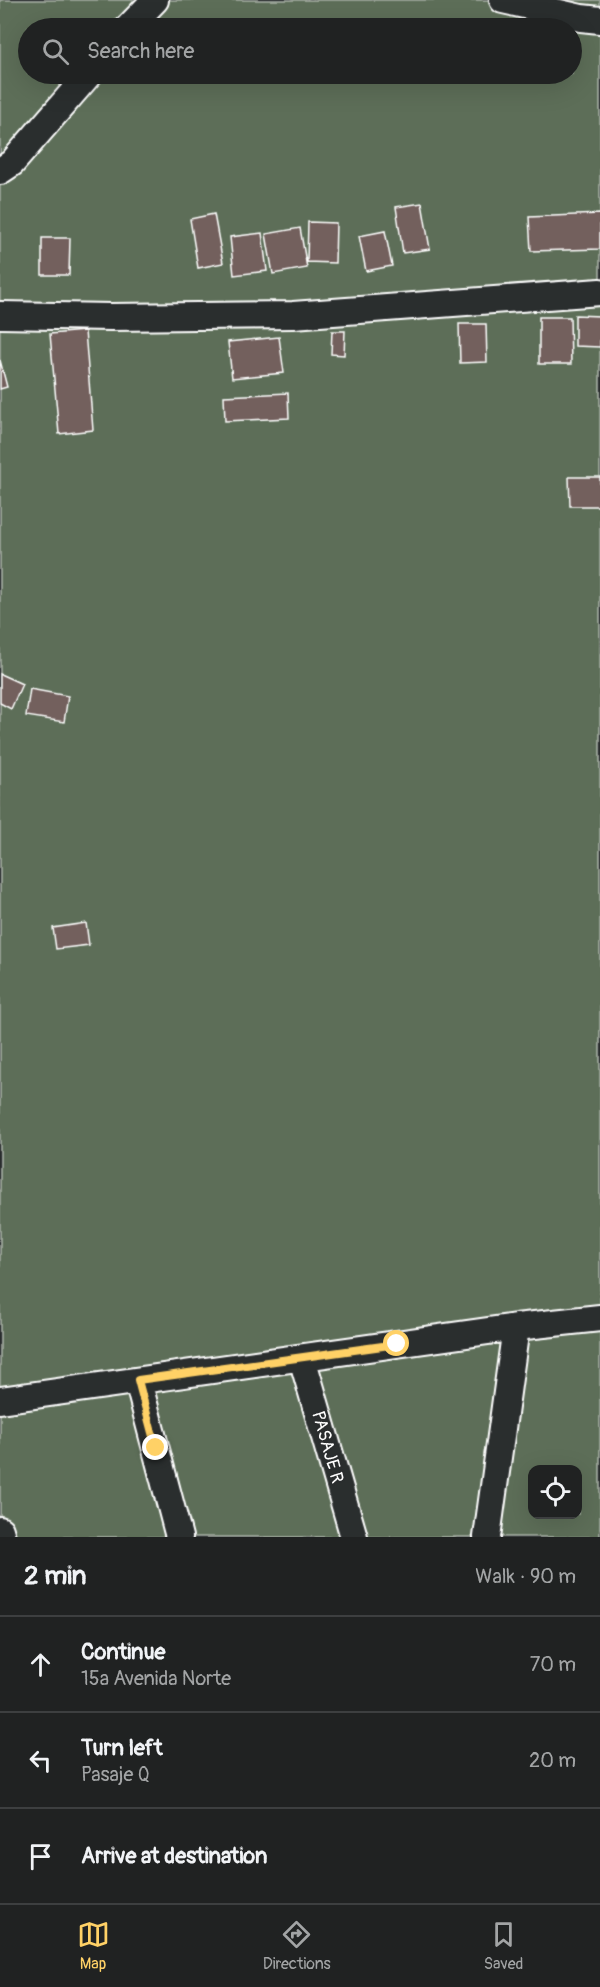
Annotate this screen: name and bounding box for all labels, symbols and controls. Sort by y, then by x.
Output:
search box [18,18,582,84]
icon: search [39,35,72,68]
text: Search here [87,37,194,65]
route start [383,1330,409,1356]
street label: PASAJE R [306,1408,349,1486]
route end [142,1434,168,1460]
map controls [528,1465,582,1519]
button: locate [528,1465,582,1519]
text: 2 min [24,1560,86,1592]
text: Walk · 90 m [475,1564,576,1589]
text: Continue [81,1638,165,1666]
icon: ahead [24,1648,57,1681]
text: 70 m [530,1652,576,1677]
text: 15a Avenida Norte [81,1666,231,1691]
text: Turn left [81,1734,163,1762]
icon: left [24,1744,57,1777]
text: 20 m [529,1748,576,1773]
text: Pasaje Q [81,1762,150,1787]
icon: arrive [24,1840,57,1873]
text: Arrive at destination [81,1842,267,1870]
tab: Map [77,1918,110,1974]
tab: Directions [263,1918,331,1974]
tab: Saved [484,1918,523,1974]

